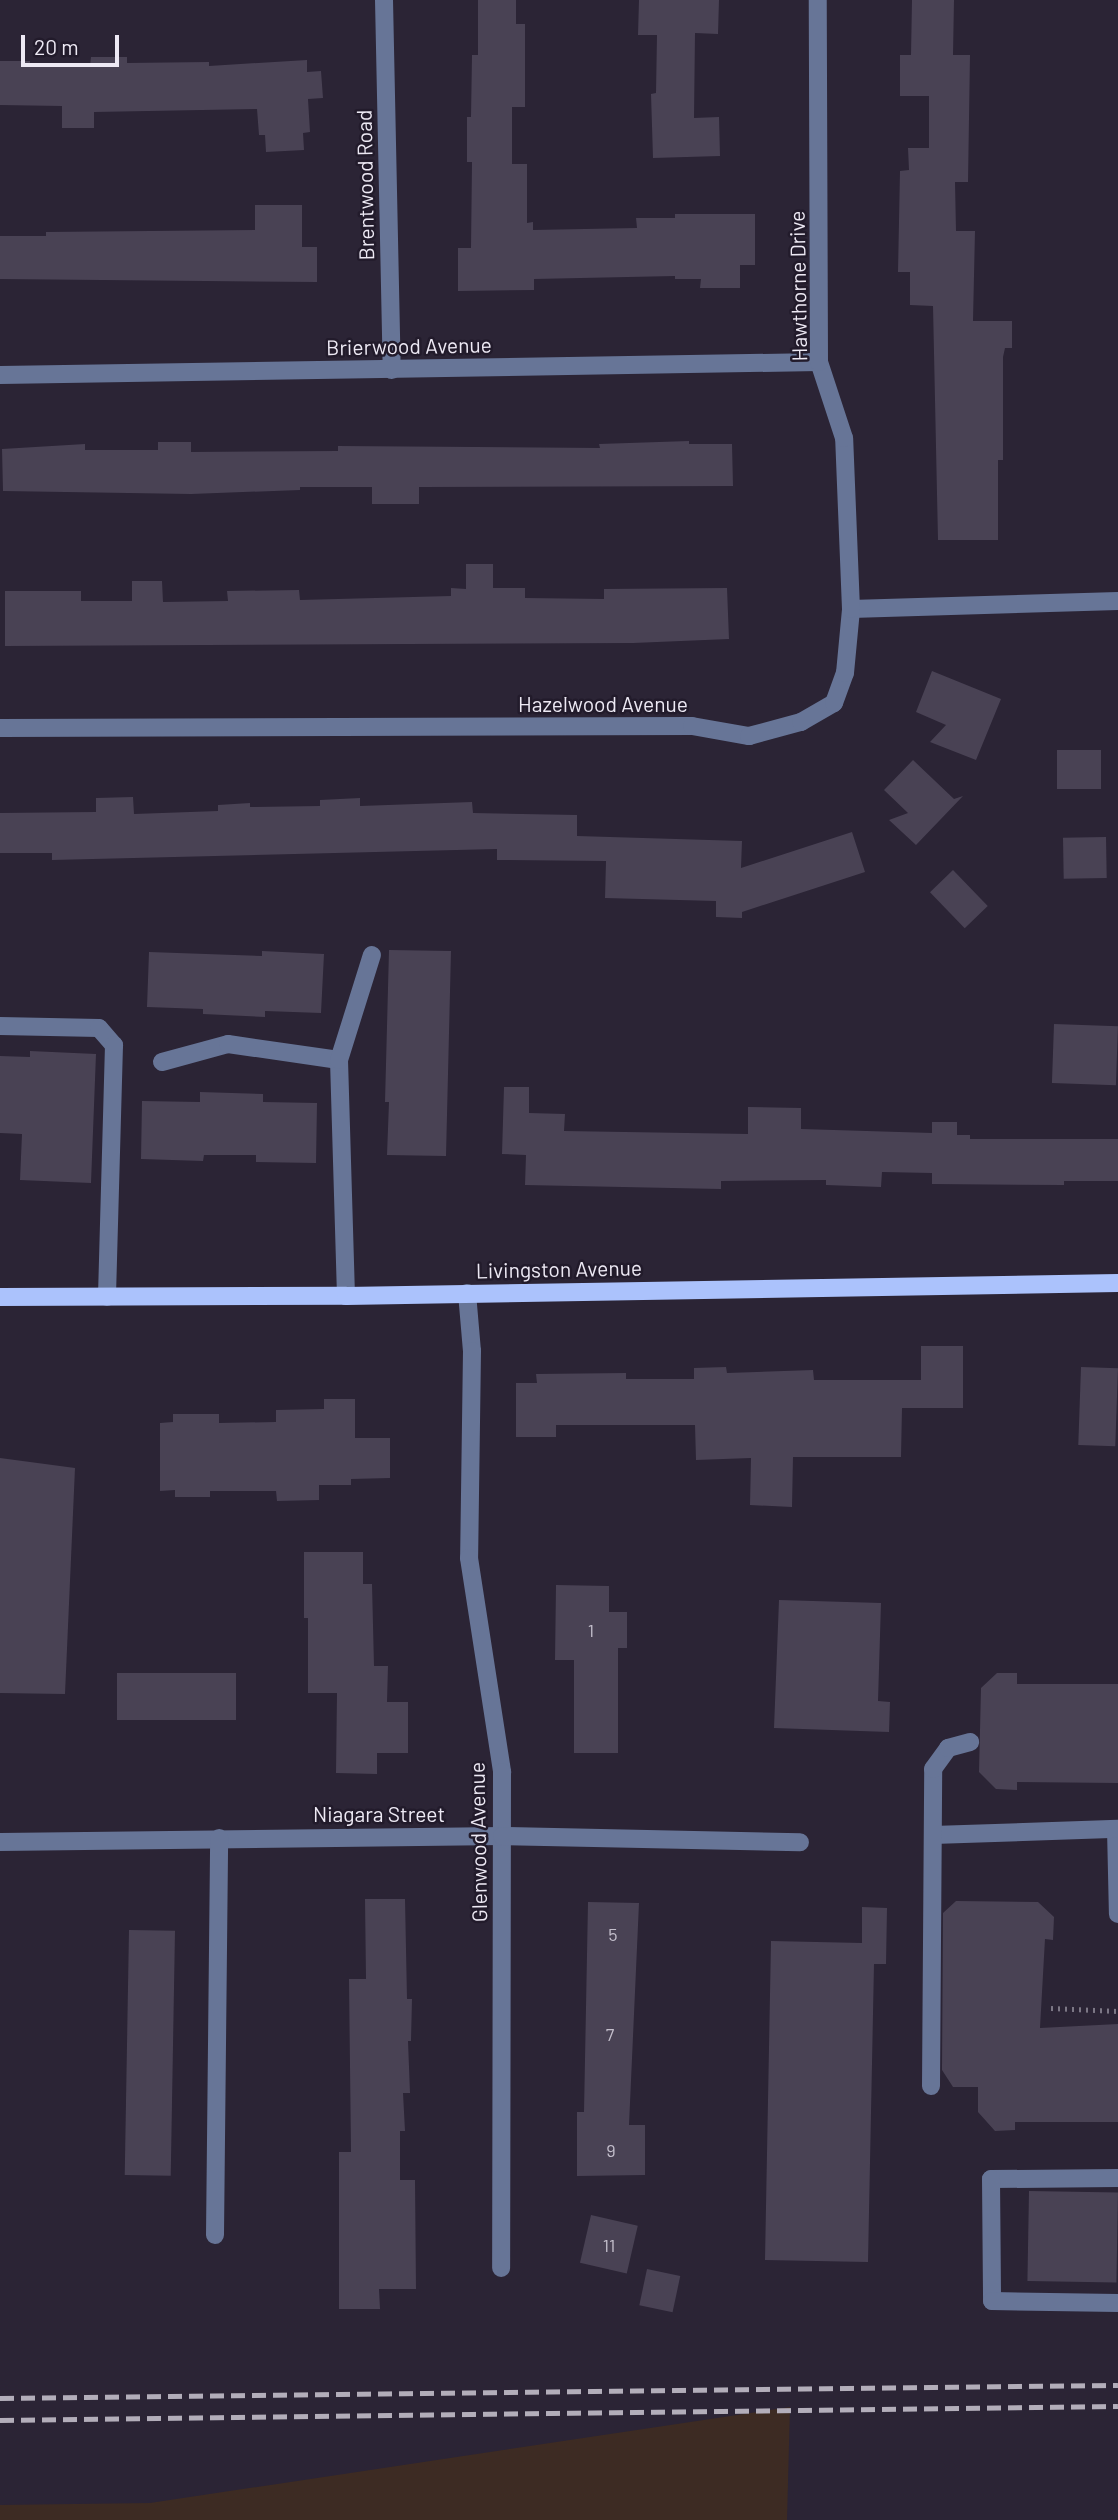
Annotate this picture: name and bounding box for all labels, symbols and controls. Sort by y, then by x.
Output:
scale bar [24,21,122,65]
text: 20 m [34,34,79,59]
street label: Brentwood Road [351,109,379,261]
street label: Hawthorne Drive [784,210,812,362]
street label: Brierwood Avenue [326,332,492,360]
street label: Hazelwood Avenue [518,691,688,717]
street label: Livingston Avenue [476,1255,642,1283]
house number: 1 [588,1619,594,1641]
street label: Glenwood Avenue [464,1762,492,1922]
street label: Niagara Street [313,1801,445,1827]
house number: 5 [608,1923,618,1945]
house number: 7 [606,2023,614,2045]
house number: 9 [606,2139,616,2161]
house number: 11 [603,2234,615,2256]

